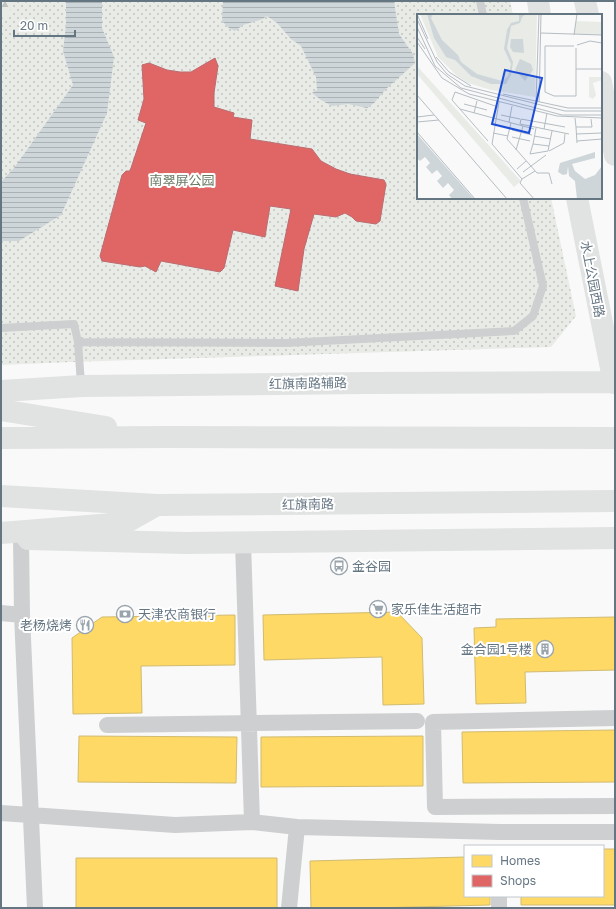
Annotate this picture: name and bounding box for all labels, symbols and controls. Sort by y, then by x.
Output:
scale bar [14,12,75,38]
inset map [417,14,602,199]
text: 20 m [20,18,48,33]
park label: 南翠屏公园 [149,172,215,188]
street label: 水上公园西路 [578,239,608,319]
street label: 红旗南路辅路 [269,374,347,392]
street label: 红旗南路 [282,496,334,512]
bus stop icon: 金谷园 [329,556,349,576]
place label: 金谷园 [352,558,391,574]
supermarket icon: 家乐佳生活超市 [368,599,388,619]
place label: 家乐佳生活超市 [391,601,482,617]
bank icon: 天津农商银行 [115,604,135,624]
place label: 天津农商银行 [138,606,216,622]
restaurant icon: 老杨烧烤 [75,615,95,635]
place label: 老杨烧烤 [20,617,72,633]
building icon: 金合园1号楼 [535,639,555,659]
place label: 金合园1号楼 [461,641,532,657]
legend [464,845,604,897]
text: Homes [500,853,540,868]
text: Shops [500,873,536,888]

